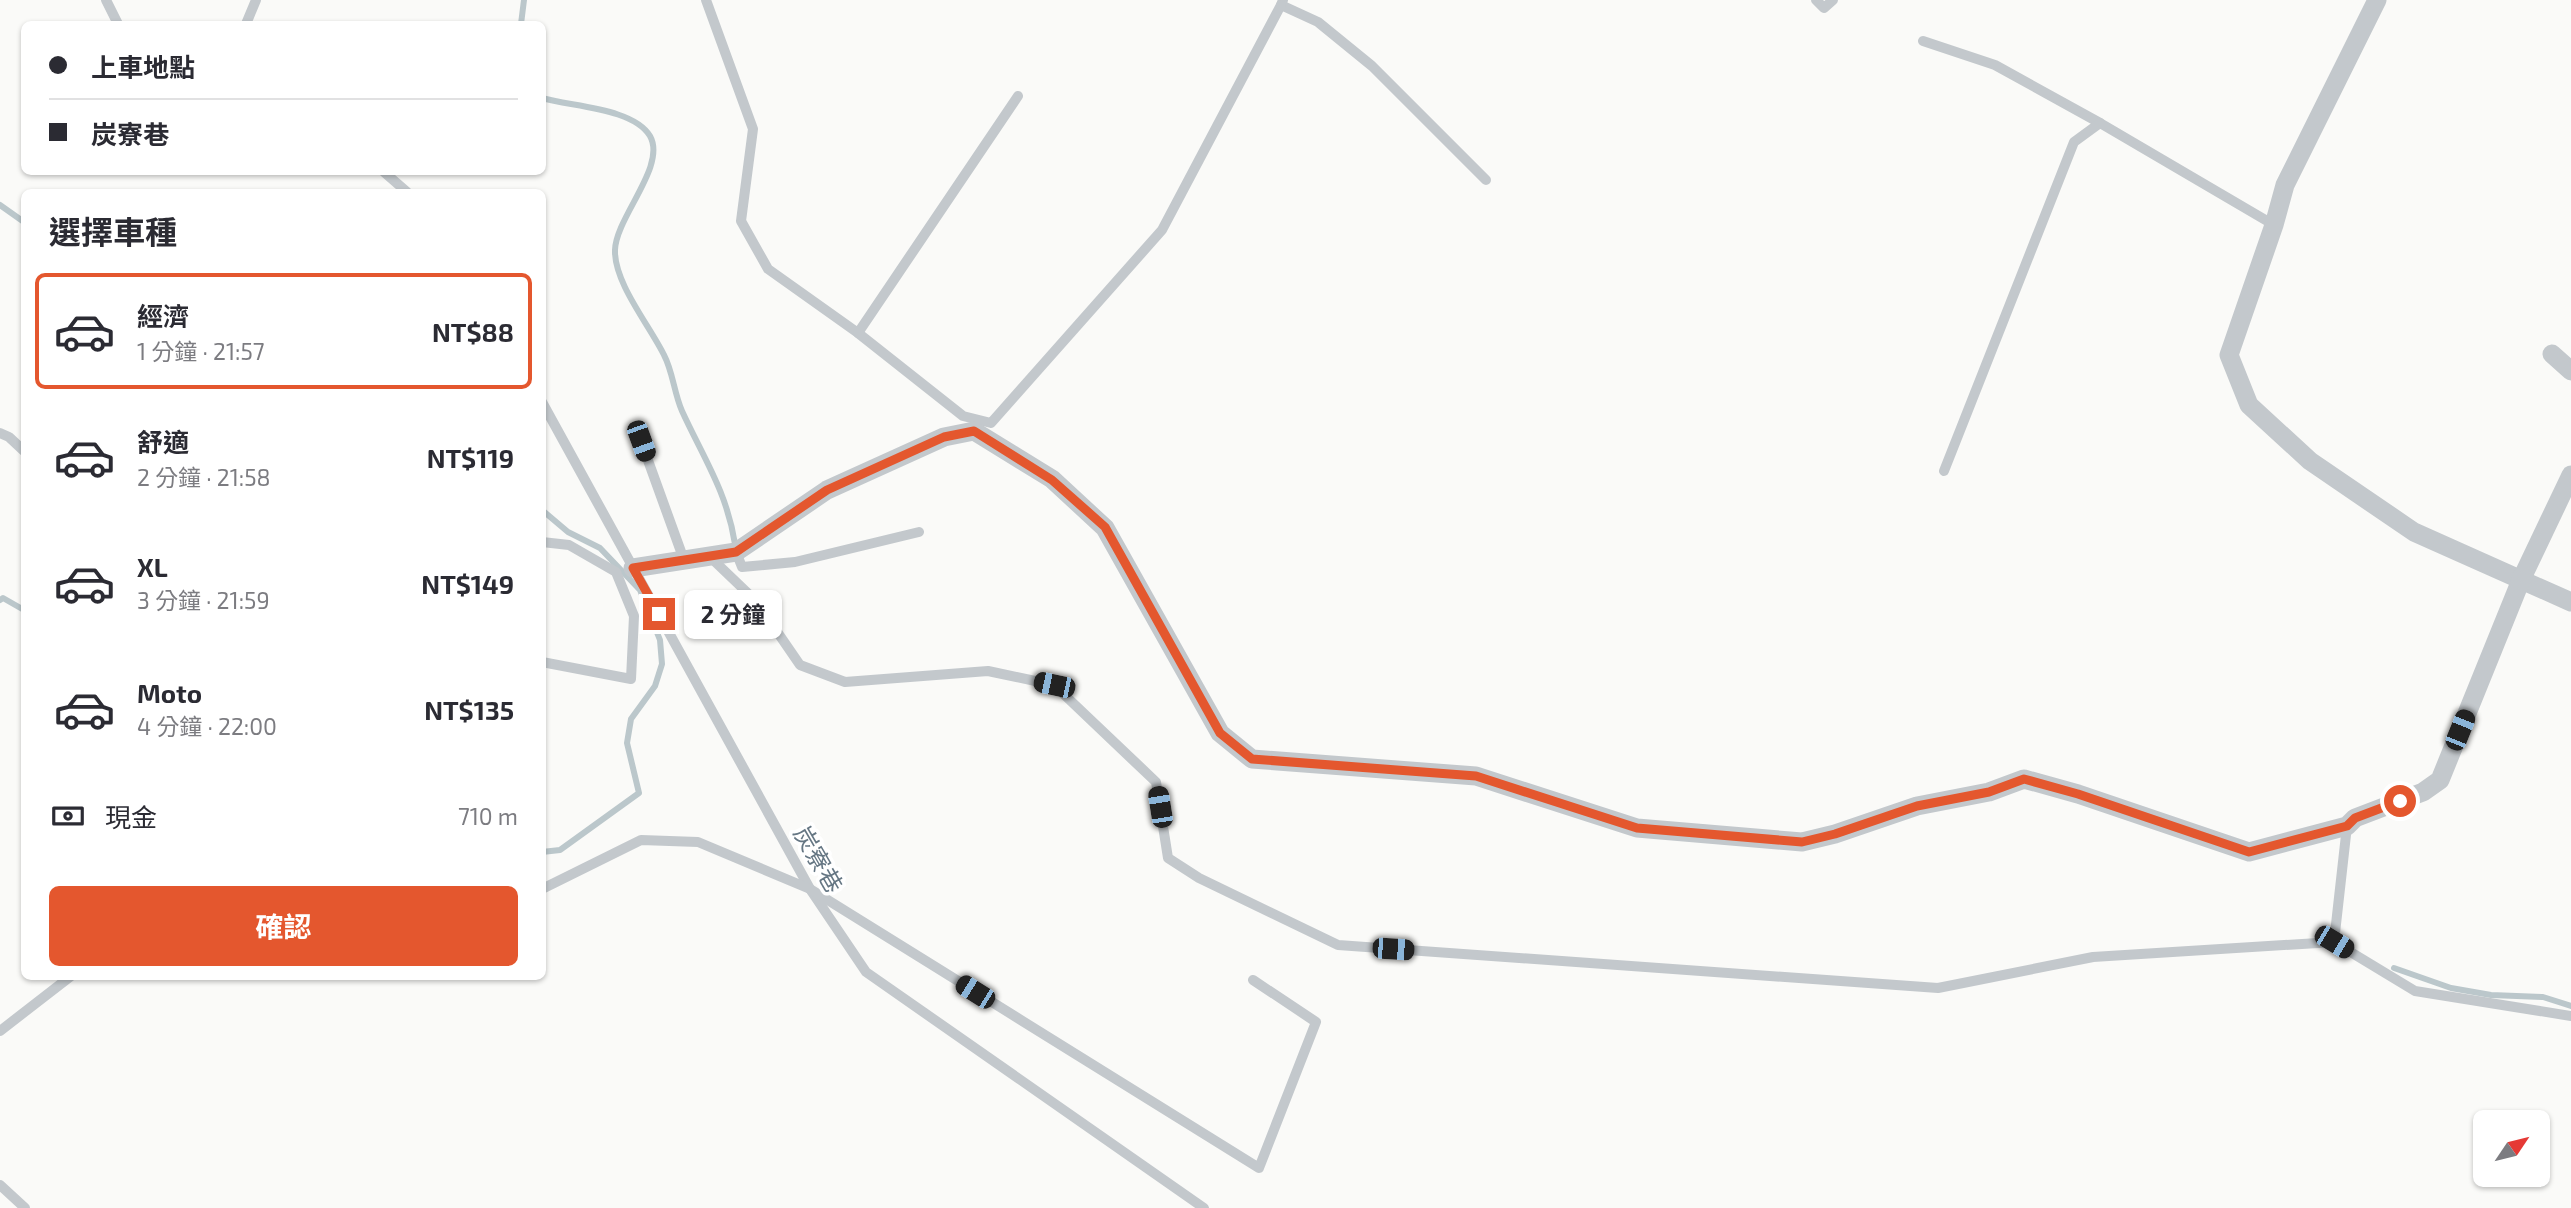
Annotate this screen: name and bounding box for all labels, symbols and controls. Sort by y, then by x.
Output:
text: 上車地點 [91,51,195,82]
text: 炭寮巷 [91,118,169,149]
text: 選擇車種 [49,212,177,250]
icon: car [53,300,116,363]
text: 經濟 [137,300,189,331]
text: NT$88 [432,316,514,347]
text: 1 分鐘 · 21:57 [137,337,265,365]
car [624,418,659,464]
icon: car [53,426,116,489]
text: 舒適 [137,426,189,457]
text: NT$119 [427,442,514,473]
text: 2 分鐘 · 21:58 [137,463,271,491]
text: XL [137,551,168,582]
icon: car [53,552,116,615]
text: NT$149 [421,568,514,599]
text: 3 分鐘 · 21:59 [137,586,270,614]
callout: 2 分鐘 [684,590,782,638]
route end [643,598,675,630]
text: 2 分鐘 [701,600,765,628]
car [1032,670,1077,700]
text: Moto [137,677,202,708]
icon: car [53,678,116,741]
text: NT$135 [424,694,514,725]
car [2443,707,2478,753]
text: 4 分鐘 · 22:00 [137,712,277,740]
car [1147,785,1174,829]
route start [2384,785,2416,817]
icon: cash [49,797,87,835]
text: 現金 [105,801,157,832]
text: 710 m [458,802,518,830]
street label: 炭寮巷 [788,821,850,897]
button: 確認 [49,886,518,966]
car [2311,922,2358,962]
car [1372,937,1415,961]
car [952,972,999,1012]
north arrow [2473,1110,2550,1186]
map controls [2473,1110,2550,1187]

